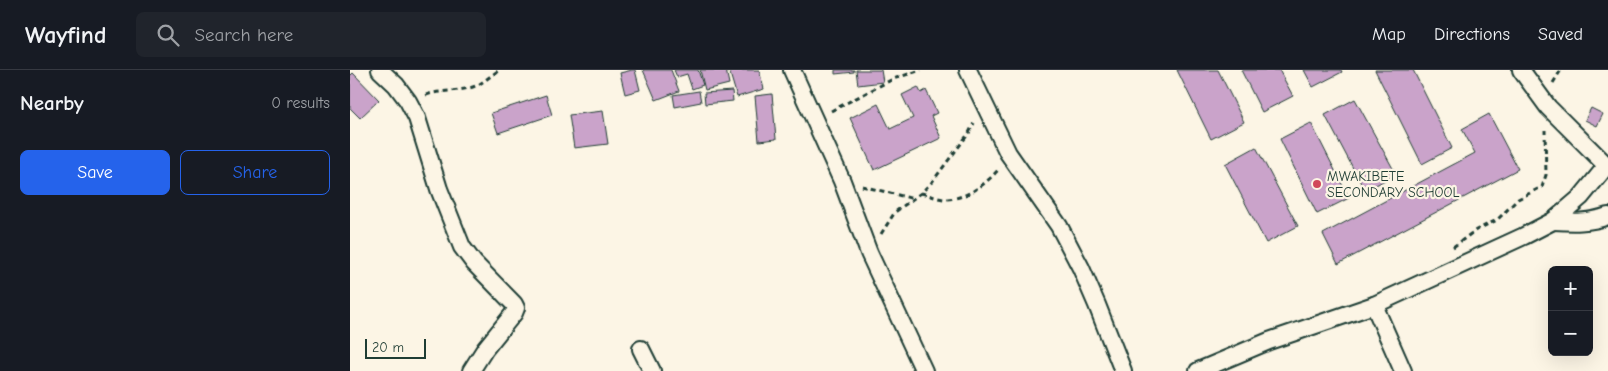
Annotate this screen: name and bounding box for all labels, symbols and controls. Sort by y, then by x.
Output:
search box [136,12,486,57]
text: Wayfind [25,21,106,49]
icon: search [154,21,182,49]
text: Search here [194,24,293,46]
text: Map [1372,24,1406,45]
text: Directions [1434,24,1510,45]
text: Saved [1538,24,1583,45]
text: Nearby [20,91,84,115]
text: 0 results [271,94,330,112]
button: Save [20,150,170,195]
button: Share [180,150,330,195]
place label: MWAKIBETE SECONDARY SCHOOL [1327,168,1460,201]
marker: MWAKIBETE SECONDARY SCHOOL [1311,178,1323,190]
map controls [1548,266,1593,356]
button: + [1548,266,1593,311]
button: − [1548,311,1593,356]
scale bar [365,336,426,359]
text: 20 m [372,339,404,356]

